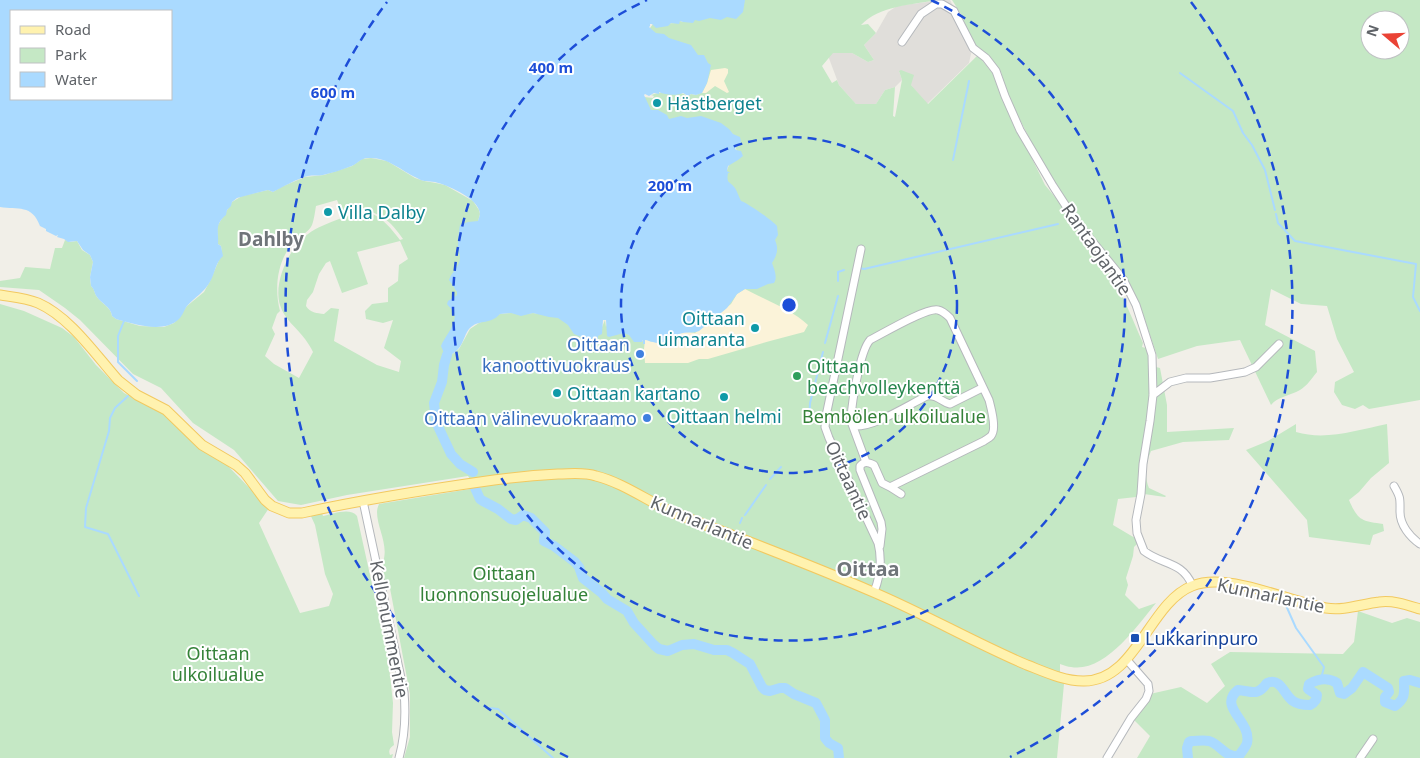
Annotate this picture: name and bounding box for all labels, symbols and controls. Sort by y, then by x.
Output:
legend [10,10,172,100]
north arrow [1360,10,1410,60]
text: Road [55,19,91,39]
text: N [1361,22,1383,39]
text: Park [55,44,87,64]
text: 400 m [529,57,573,77]
text: Water [55,69,97,89]
text: 600 m [311,82,355,102]
place label: Hästberget [667,91,762,115]
marker: Hästberget [651,97,663,109]
text: 200 m [648,175,692,195]
street label: Rantaojantie [1056,198,1138,300]
place label: Villa Dalby [338,200,426,224]
marker: Villa Dalby [322,206,334,218]
district label: Dahlby [238,226,304,252]
centre of rings [780,296,798,314]
place label: Oittaan uimaranta [657,306,745,351]
marker: Oittaan uimaranta [749,322,761,334]
place label: Oittaan kanoottivuokraus [482,332,630,377]
marker: Oittaan kanoottivuokraus [634,348,646,360]
place label: Oittaan beachvolleykenttä [807,354,960,399]
marker: Oittaan beachvolleykenttä [791,370,803,382]
place label: Oittaan kartano [567,381,700,405]
marker: Oittaan kartano [551,387,563,399]
marker: Oittaan helmi [718,391,730,403]
place label: Oittaan helmi [666,404,782,428]
park label: Bembölen ulkoilualue [802,404,986,428]
place label: Oittaan välinevuokraamo [424,406,637,430]
marker: Oittaan välinevuokraamo [641,412,653,424]
street label: Oittaantie [820,437,878,523]
street label: Kunnarlantie [647,490,757,554]
district label: Oittaa [836,555,900,582]
street label: Kellonummentie [365,558,415,700]
park label: Oittaan luonnonsuojelualue [420,561,588,606]
street label: Kunnarlantie [1215,572,1327,618]
place label: Lukkarinpuro [1145,626,1258,650]
marker: Lukkarinpuro [1129,632,1141,644]
park label: Oittaan ulkoilualue [172,641,264,686]

